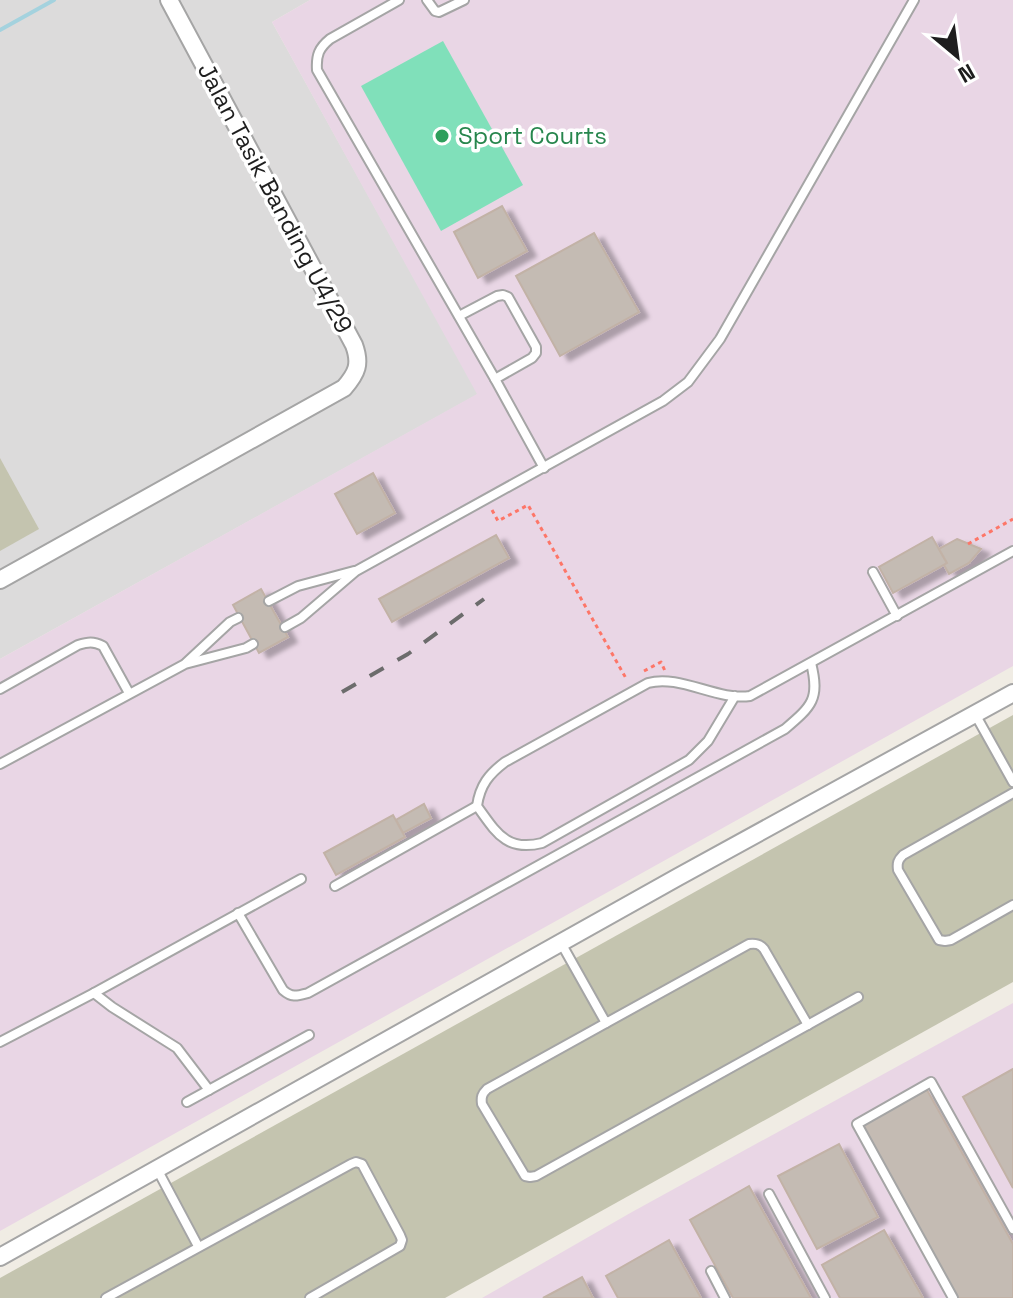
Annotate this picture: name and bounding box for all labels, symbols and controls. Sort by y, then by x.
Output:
north arrow [917,16,997,96]
street label: Jalan Tasik Banding U4/29 [191,57,360,338]
text: N [953,58,980,89]
place label: Sport Courts [458,120,607,151]
marker: Sport Courts [433,127,451,145]

